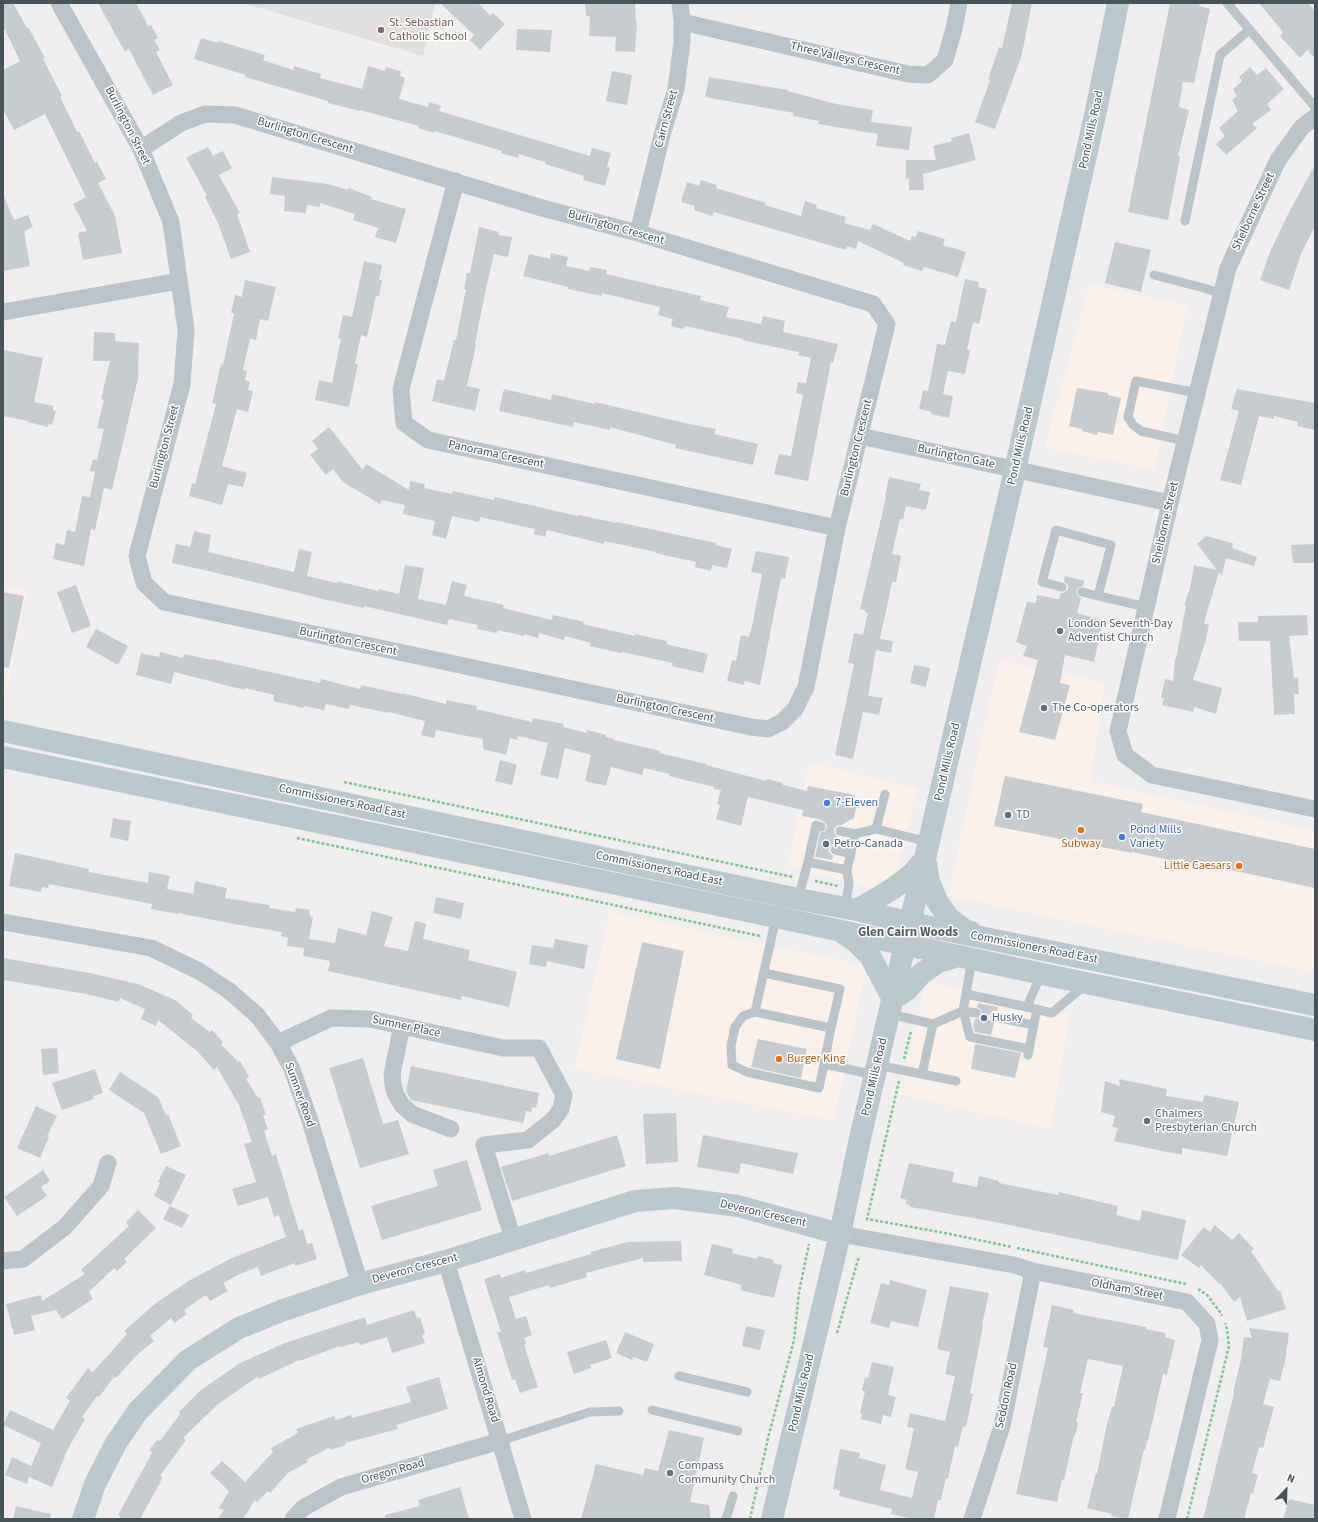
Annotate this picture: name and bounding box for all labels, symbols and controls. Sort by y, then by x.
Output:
place label: St. Sebastian Catholic School [389,16,467,44]
marker: St. Sebastian Catholic School [376,25,386,35]
street label: Three Valleys Crescent [789,39,901,79]
street label: Burlington Street [101,85,153,167]
street label: Cairn Street [652,89,682,149]
street label: Pond Mills Road [1077,90,1107,170]
street label: Burlington Crescent [255,115,355,157]
street label: Shelborne Street [1230,171,1278,253]
street label: Burlington Crescent [566,207,666,249]
street label: Burlington Crescent [838,398,876,498]
street label: Burlington Street [147,404,183,490]
street label: Pond Mills Road [1005,406,1037,486]
street label: Panorama Crescent [447,438,545,472]
street label: Burlington Gate [916,442,996,472]
street label: Shelborne Street [1150,480,1182,566]
place label: London Seventh-Day Adventist Church [1068,617,1173,645]
street label: Burlington Crescent [298,625,398,659]
marker: London Seventh-Day Adventist Church [1055,626,1065,636]
street label: Burlington Crescent [615,692,715,726]
place label: The Co-operators [1052,701,1139,715]
marker: The Co-operators [1039,703,1049,713]
street label: Pond Mills Road [932,722,964,802]
street label: Commissioners Road East [277,782,407,822]
place label: 7-Eleven [835,796,878,810]
marker: 7-Eleven [822,798,832,808]
place label: TD [1016,808,1030,822]
marker: TD [1003,810,1013,820]
place label: Pond Mills Variety [1130,823,1181,851]
marker: Subway [1076,825,1086,835]
marker: Pond Mills Variety [1117,832,1127,842]
place label: Petro-Canada [834,837,903,851]
place label: Subway [1061,837,1101,851]
marker: Petro-Canada [821,839,831,849]
street label: Commissioners Road East [594,849,724,889]
place label: Little Caesars [1164,859,1231,873]
marker: Little Caesars [1234,861,1244,871]
district label: Glen Cairn Woods [858,925,958,941]
street label: Commissioners Road East [969,929,1099,967]
place label: Husky [992,1011,1023,1025]
street label: Sumner Place [371,1013,441,1041]
marker: Husky [979,1013,989,1023]
street label: Pond Mills Road [859,1037,891,1117]
place label: Burger King [787,1052,846,1066]
marker: Burger King [774,1054,784,1064]
street label: Sumner Road [281,1061,317,1129]
place label: Chalmers Presbyterian Church [1155,1107,1257,1135]
marker: Chalmers Presbyterian Church [1142,1116,1152,1126]
street label: Deveron Crescent [718,1197,808,1231]
street label: Deveron Crescent [371,1251,459,1287]
street label: Oldham Street [1090,1276,1164,1304]
street label: Pond Mills Road [786,1353,818,1433]
street label: Almond Road [468,1356,502,1424]
street label: Seddon Road [993,1362,1021,1430]
street label: Oregon Road [360,1456,426,1488]
place label: Compass Community Church [678,1459,775,1487]
marker: Compass Community Church [665,1468,675,1478]
north arrow [1266,1470,1306,1510]
text: N [1285,1470,1297,1487]

